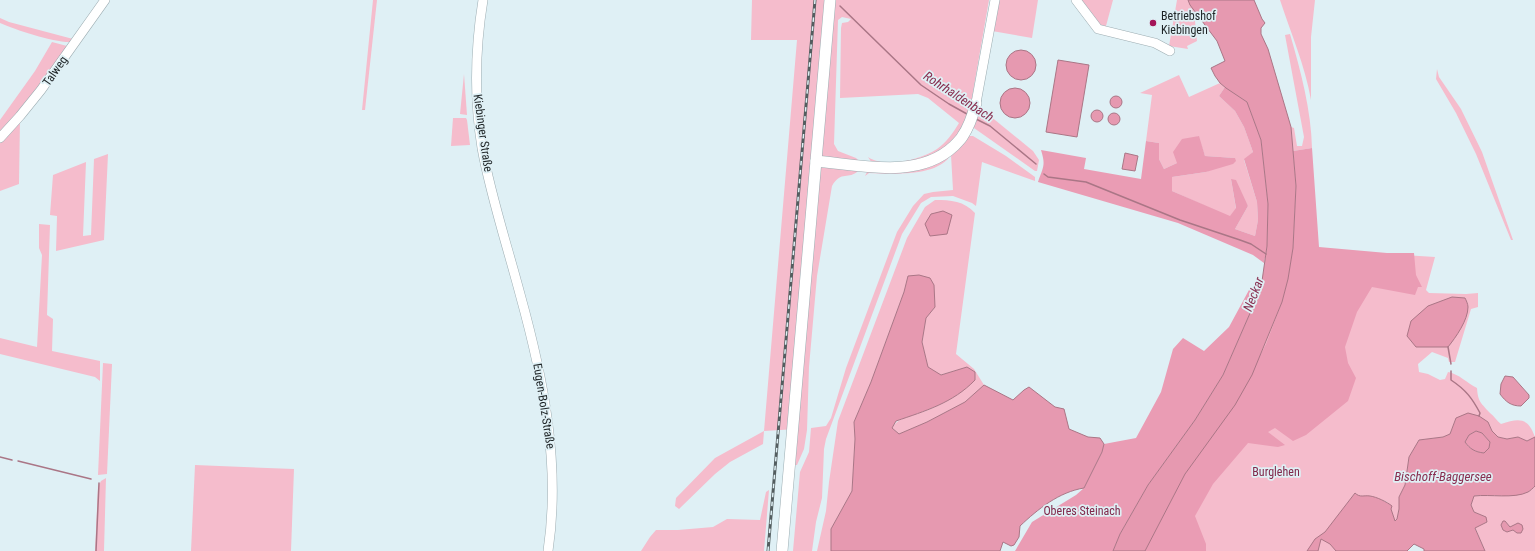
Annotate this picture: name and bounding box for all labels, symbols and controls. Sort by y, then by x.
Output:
place label: Betriebshof Kiebingen [1161,9,1216,37]
marker: Betriebshof Kiebingen [1148,18,1158,28]
street label: Talweg [40,53,70,89]
water label: Rohrhaldenbach [921,68,997,125]
street label: Kiebinger Straße [471,93,495,173]
water label: Neckar [1240,274,1267,313]
street label: Eugen-Bolz-Straße [530,362,558,450]
park label: Burglehen [1252,465,1300,479]
water label: Bischoff-Baggersee [1394,469,1492,484]
park label: Oberes Steinach [1043,504,1121,518]

